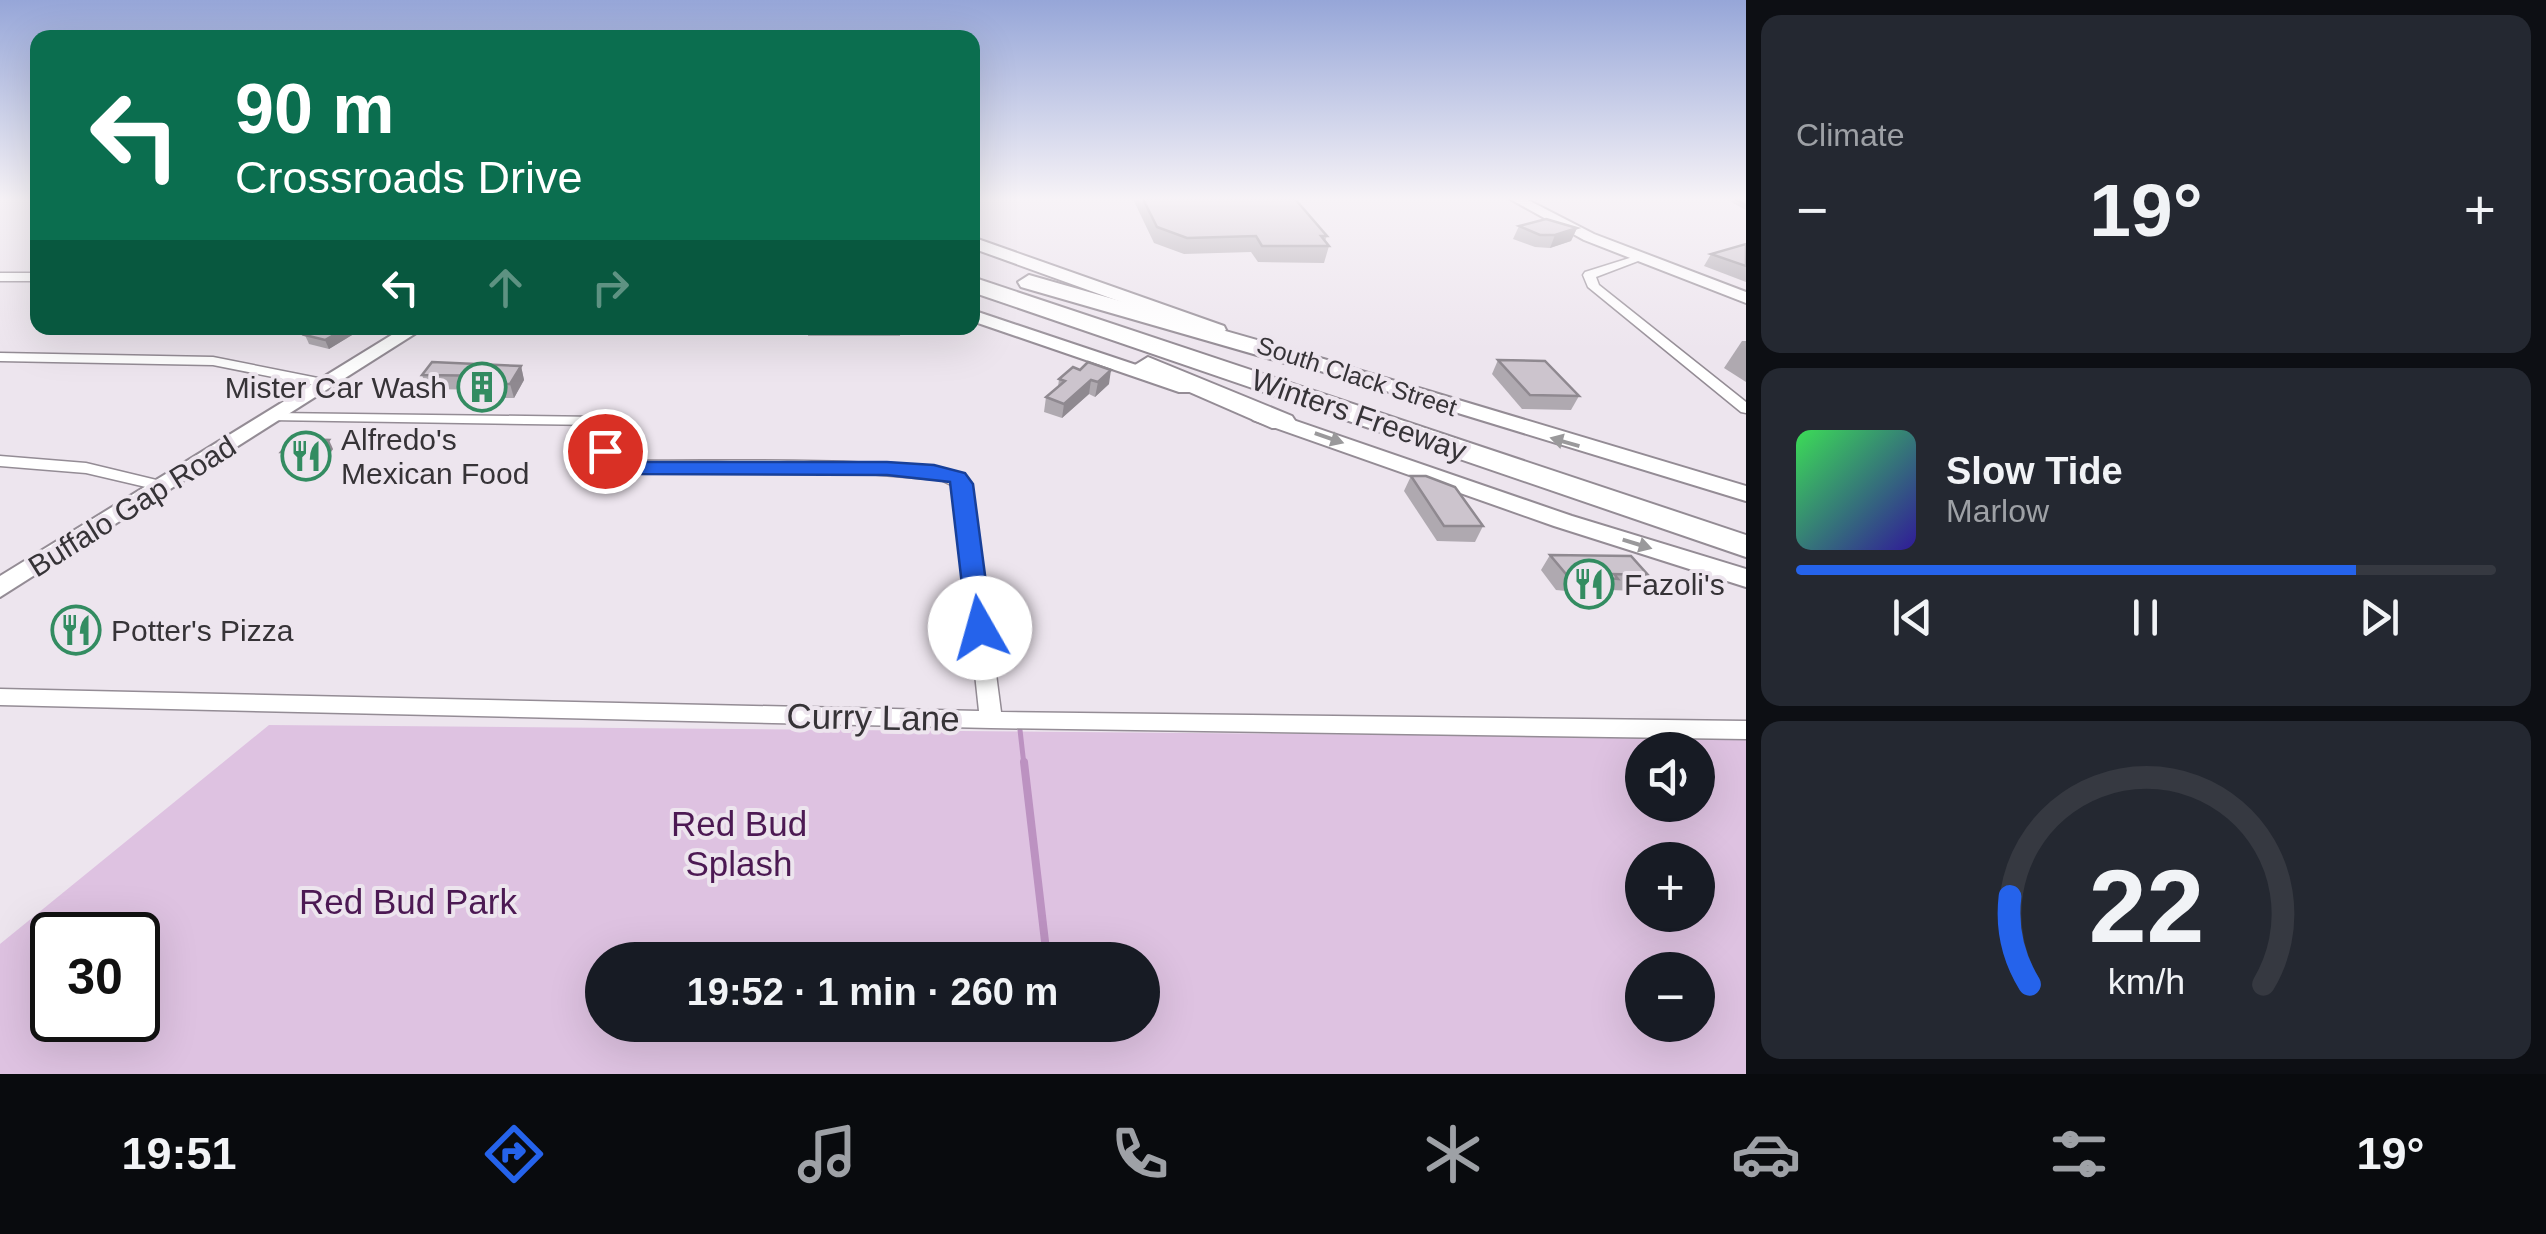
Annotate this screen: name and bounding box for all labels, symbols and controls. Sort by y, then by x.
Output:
icon: left [70,70,200,200]
text: 90 m [235,70,395,148]
text: Climate [1796,117,1904,153]
text: Crossroads Drive [235,152,583,203]
text: 19° [2089,168,2203,252]
text: − [1796,179,1828,241]
text: + [2464,179,2496,241]
icon: left [373,260,428,315]
icon: ahead [478,260,533,315]
icon: right [583,260,638,315]
street label: South Clack Street [1254,330,1460,422]
building icon: Mister Car Wash [456,361,508,413]
street label: Winters Freeway [1247,363,1471,467]
place label: Mister Car Wash [225,371,447,404]
pin [563,409,648,494]
place label: Alfredo's Mexican Food [341,423,529,490]
icon: arrive [578,424,633,479]
street label: Buffalo Gap Road [22,429,242,583]
restaurant icon: Alfredo's Mexican Food [280,430,332,482]
one-way arrow [1315,432,1345,447]
one-way arrow [1549,433,1580,449]
text: Slow Tide [1946,450,2123,492]
text: Marlow [1946,493,2049,529]
one-way arrow [1622,537,1652,552]
restaurant icon: Fazoli's [1563,558,1615,610]
place label: Fazoli's [1624,568,1725,601]
position arrow [928,576,1032,680]
icon: previous [1885,590,1940,645]
icon: pause [2118,590,2173,645]
icon: next [2352,590,2407,645]
restaurant icon: Potter's Pizza [50,604,102,656]
place label: Potter's Pizza [111,614,294,647]
street label: Curry Lane [786,696,960,738]
map controls [1625,732,1715,1042]
button: sound [1625,732,1715,822]
park label: Red Bud Splash [671,804,807,883]
button: + [1625,842,1715,932]
text: 22 [2088,848,2204,964]
park label: Red Bud Park [299,882,517,921]
speed limit sign: 30 [30,912,160,1042]
button: − [1625,952,1715,1042]
text: km/h [2107,962,2185,1002]
text: 19:52 · 1 min · 260 m [687,971,1058,1013]
icon: directions [479,1119,549,1189]
icon: music [792,1119,862,1189]
icon: phone [1105,1119,1175,1189]
icon: climate [1418,1119,1488,1189]
icon: car [1731,1119,1801,1189]
icon: filters [2044,1119,2114,1189]
text: 19:51 [121,1128,237,1179]
text: 19° [2356,1128,2424,1179]

